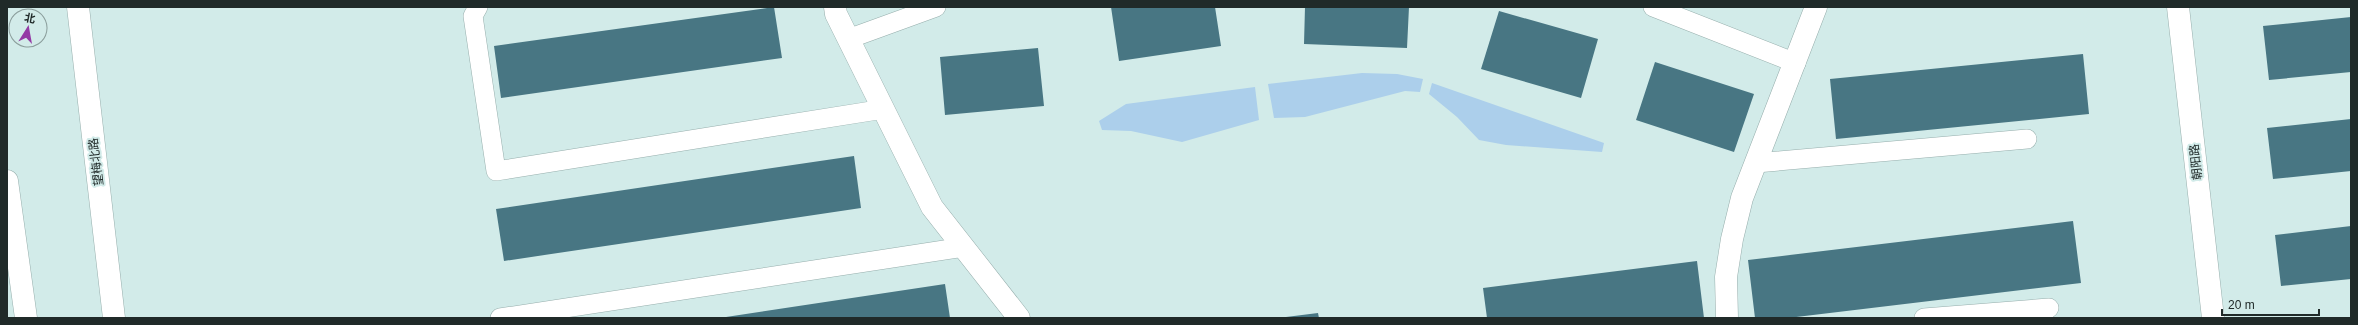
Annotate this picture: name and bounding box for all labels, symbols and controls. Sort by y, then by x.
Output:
north arrow [8,8,48,48]
text: 北 [23,11,36,25]
street label: 望梅北路 [86,137,106,187]
street label: 朝阳路 [2187,143,2205,181]
scale bar [2222,291,2319,317]
text: 20 m [2228,298,2255,312]

